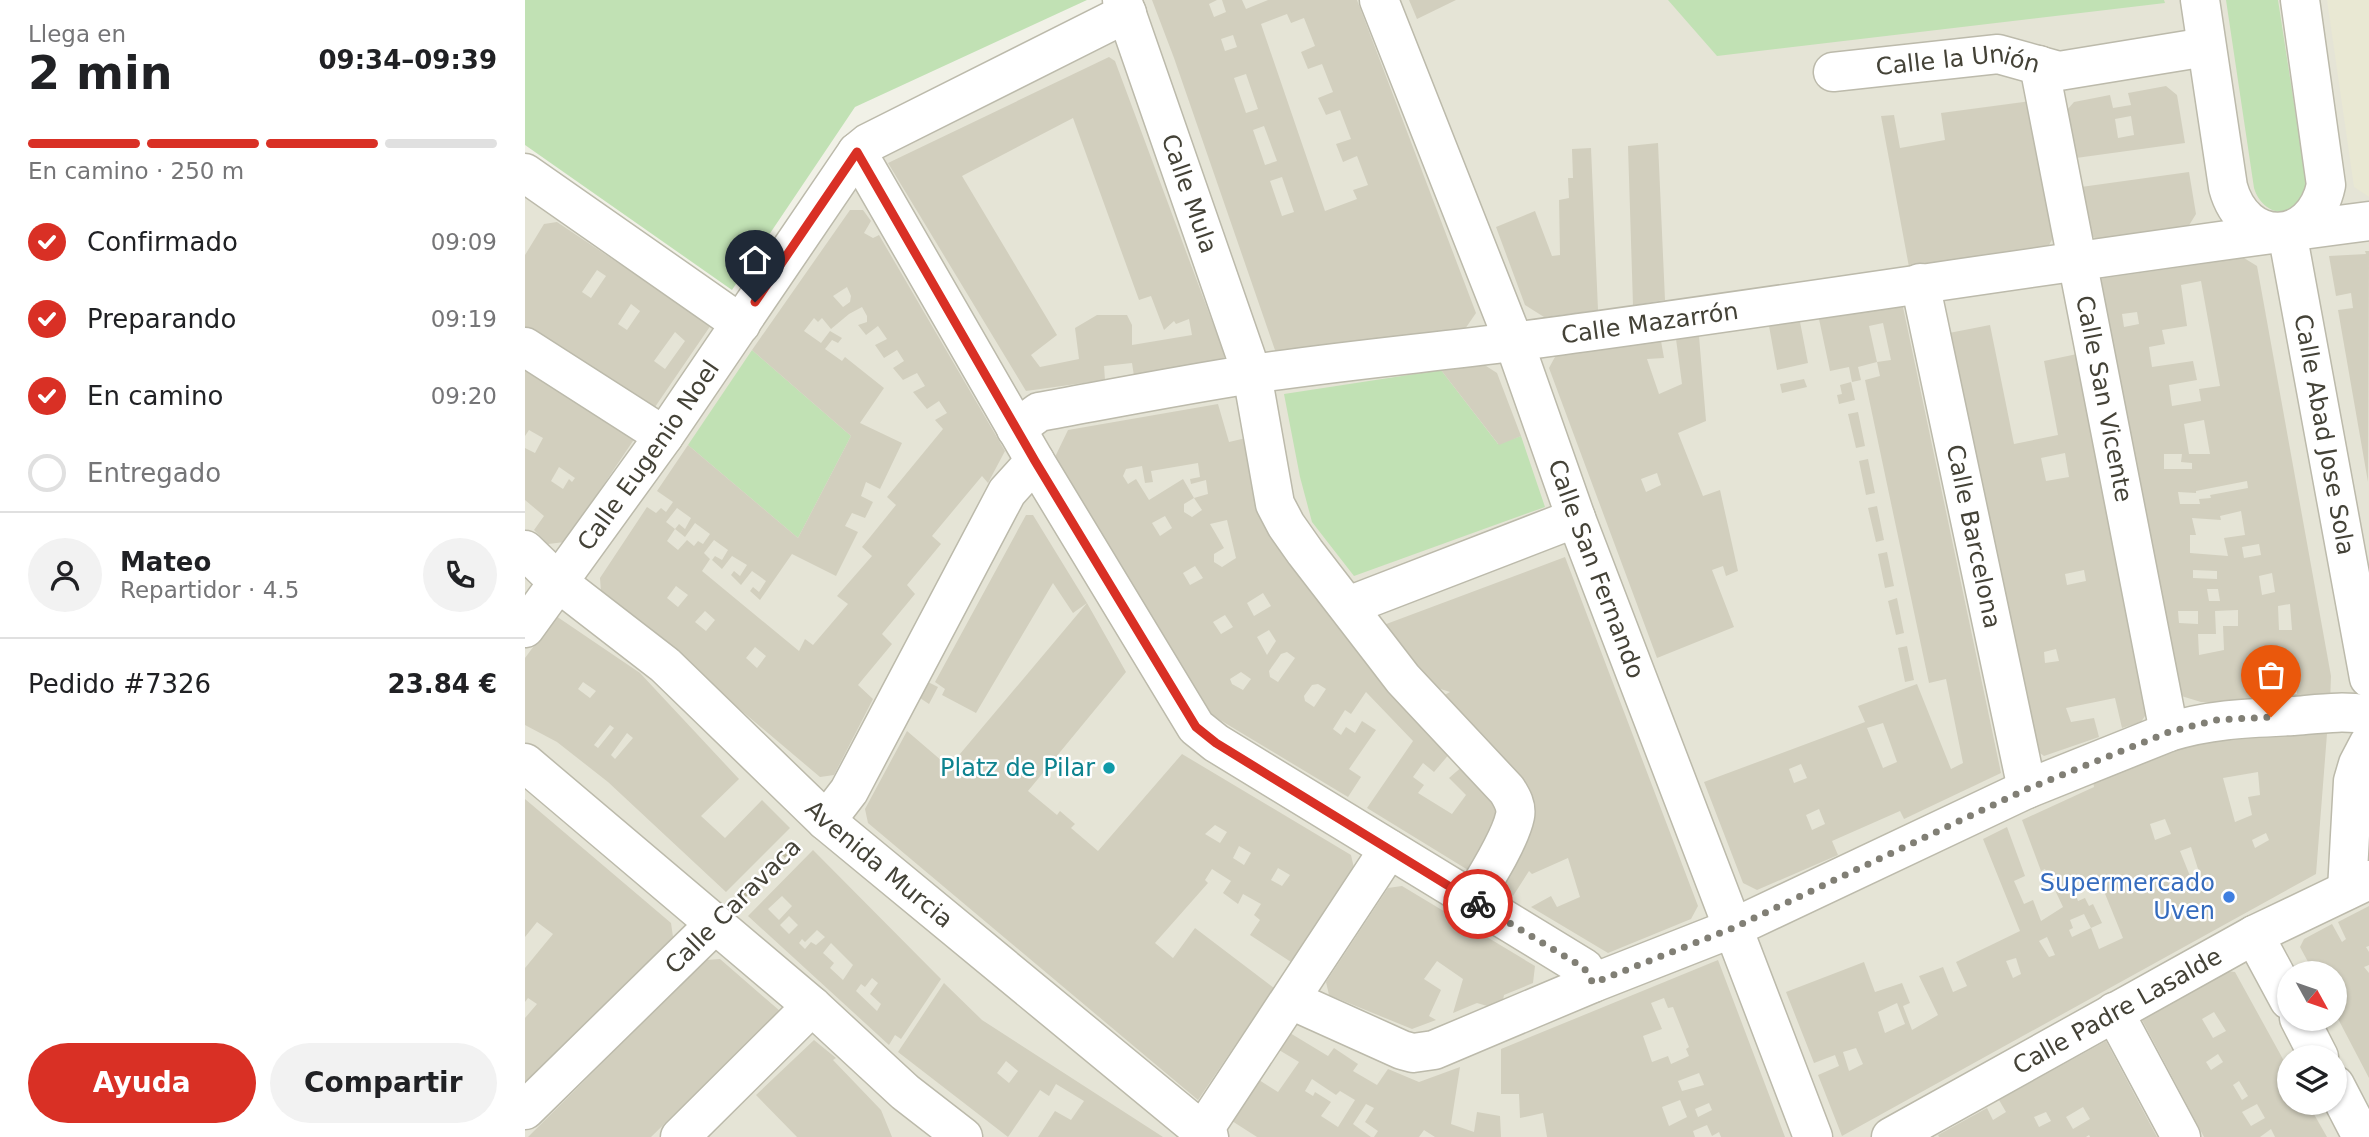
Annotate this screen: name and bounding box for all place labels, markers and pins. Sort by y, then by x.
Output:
pin [725,230,785,302]
pin [2241,645,2301,717]
place label: Platz de Pilar [940,754,1095,782]
marker: Platz de Pilar [1101,760,1117,776]
place label: Supermercado Uven [2040,869,2215,925]
marker: Supermercado Uven [2221,889,2237,905]

